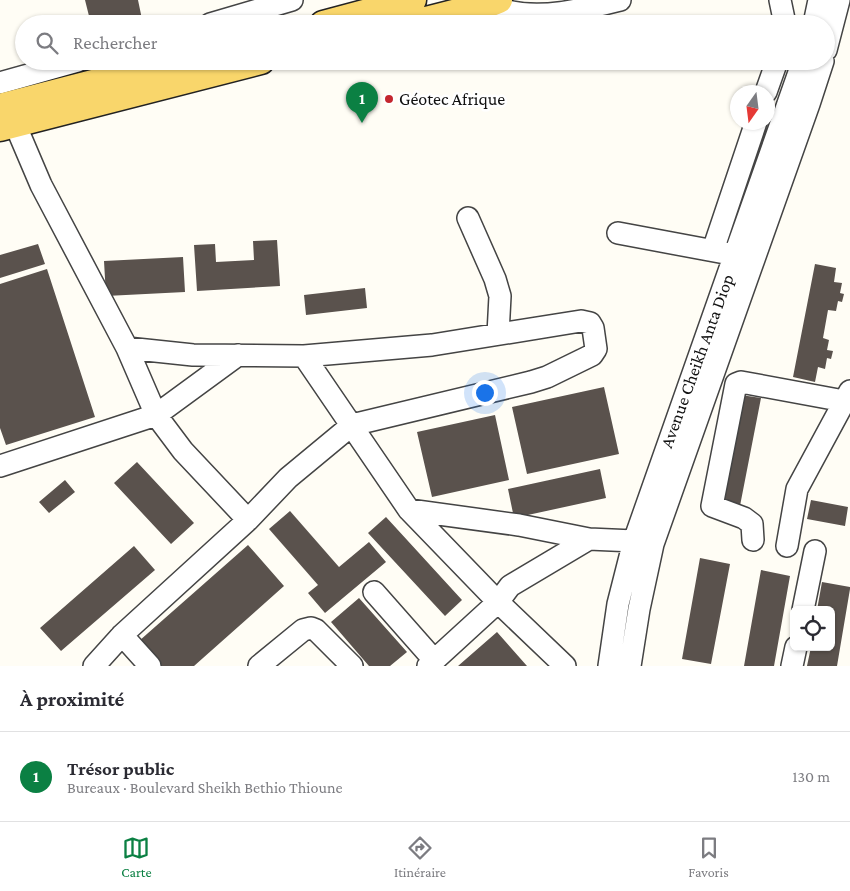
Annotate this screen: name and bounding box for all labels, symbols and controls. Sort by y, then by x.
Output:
search box [15,15,835,70]
icon: search [33,29,61,57]
text: Rechercher [73,32,157,53]
pin: 1 [346,82,378,123]
north arrow [730,85,775,130]
place label: Géotec Afrique [399,89,505,109]
marker: Géotec Afrique [383,93,395,105]
street label: Avenue Cheikh Anta Diop [656,271,738,451]
your location [472,380,498,406]
map controls [790,606,835,651]
button: locate [790,606,835,651]
text: À proximité [20,687,124,711]
text: Trésor public [67,758,174,779]
text: 1 [33,768,39,785]
text: 130 m [792,768,830,785]
text: Bureaux · Boulevard Sheikh Bethio Thioune [67,779,343,796]
tab: Carte [121,834,152,880]
tab: Itinéraire [394,834,446,880]
tab: Favoris [688,834,729,880]

